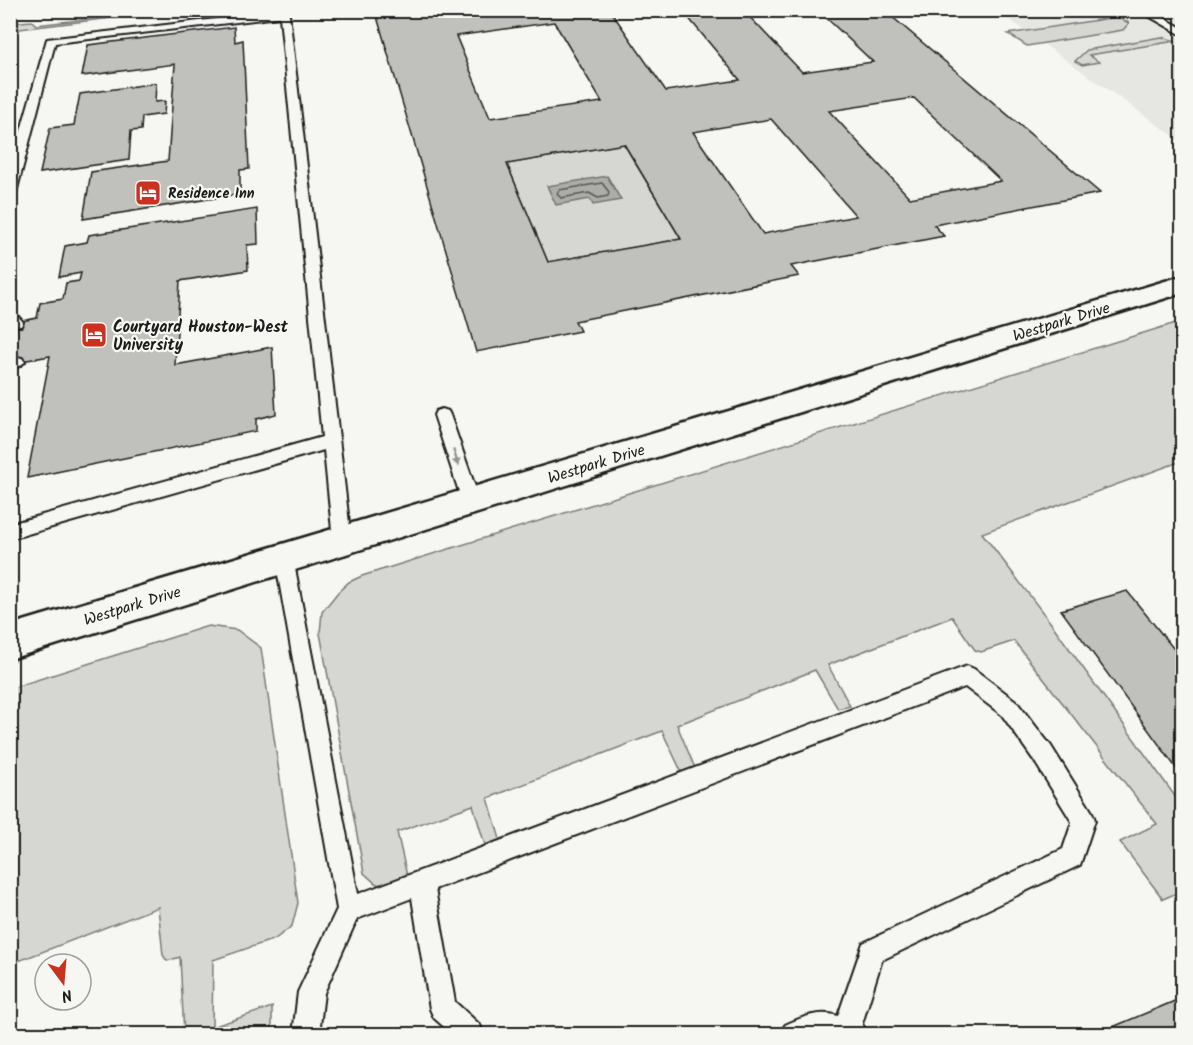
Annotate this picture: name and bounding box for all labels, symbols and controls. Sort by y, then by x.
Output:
hotel icon: Residence Inn [133,178,163,208]
place label: Residence Inn [168,183,255,205]
street label: Westpark Drive [1010,296,1113,349]
place label: Courtyard Houston-West University [113,315,289,358]
hotel icon: Courtyard Houston-West University [79,320,109,350]
street label: Westpark Drive [545,438,648,491]
one-way arrow [452,449,461,467]
street label: Westpark Drive [81,580,184,633]
north arrow [33,952,93,1012]
text: N [58,982,75,1008]

